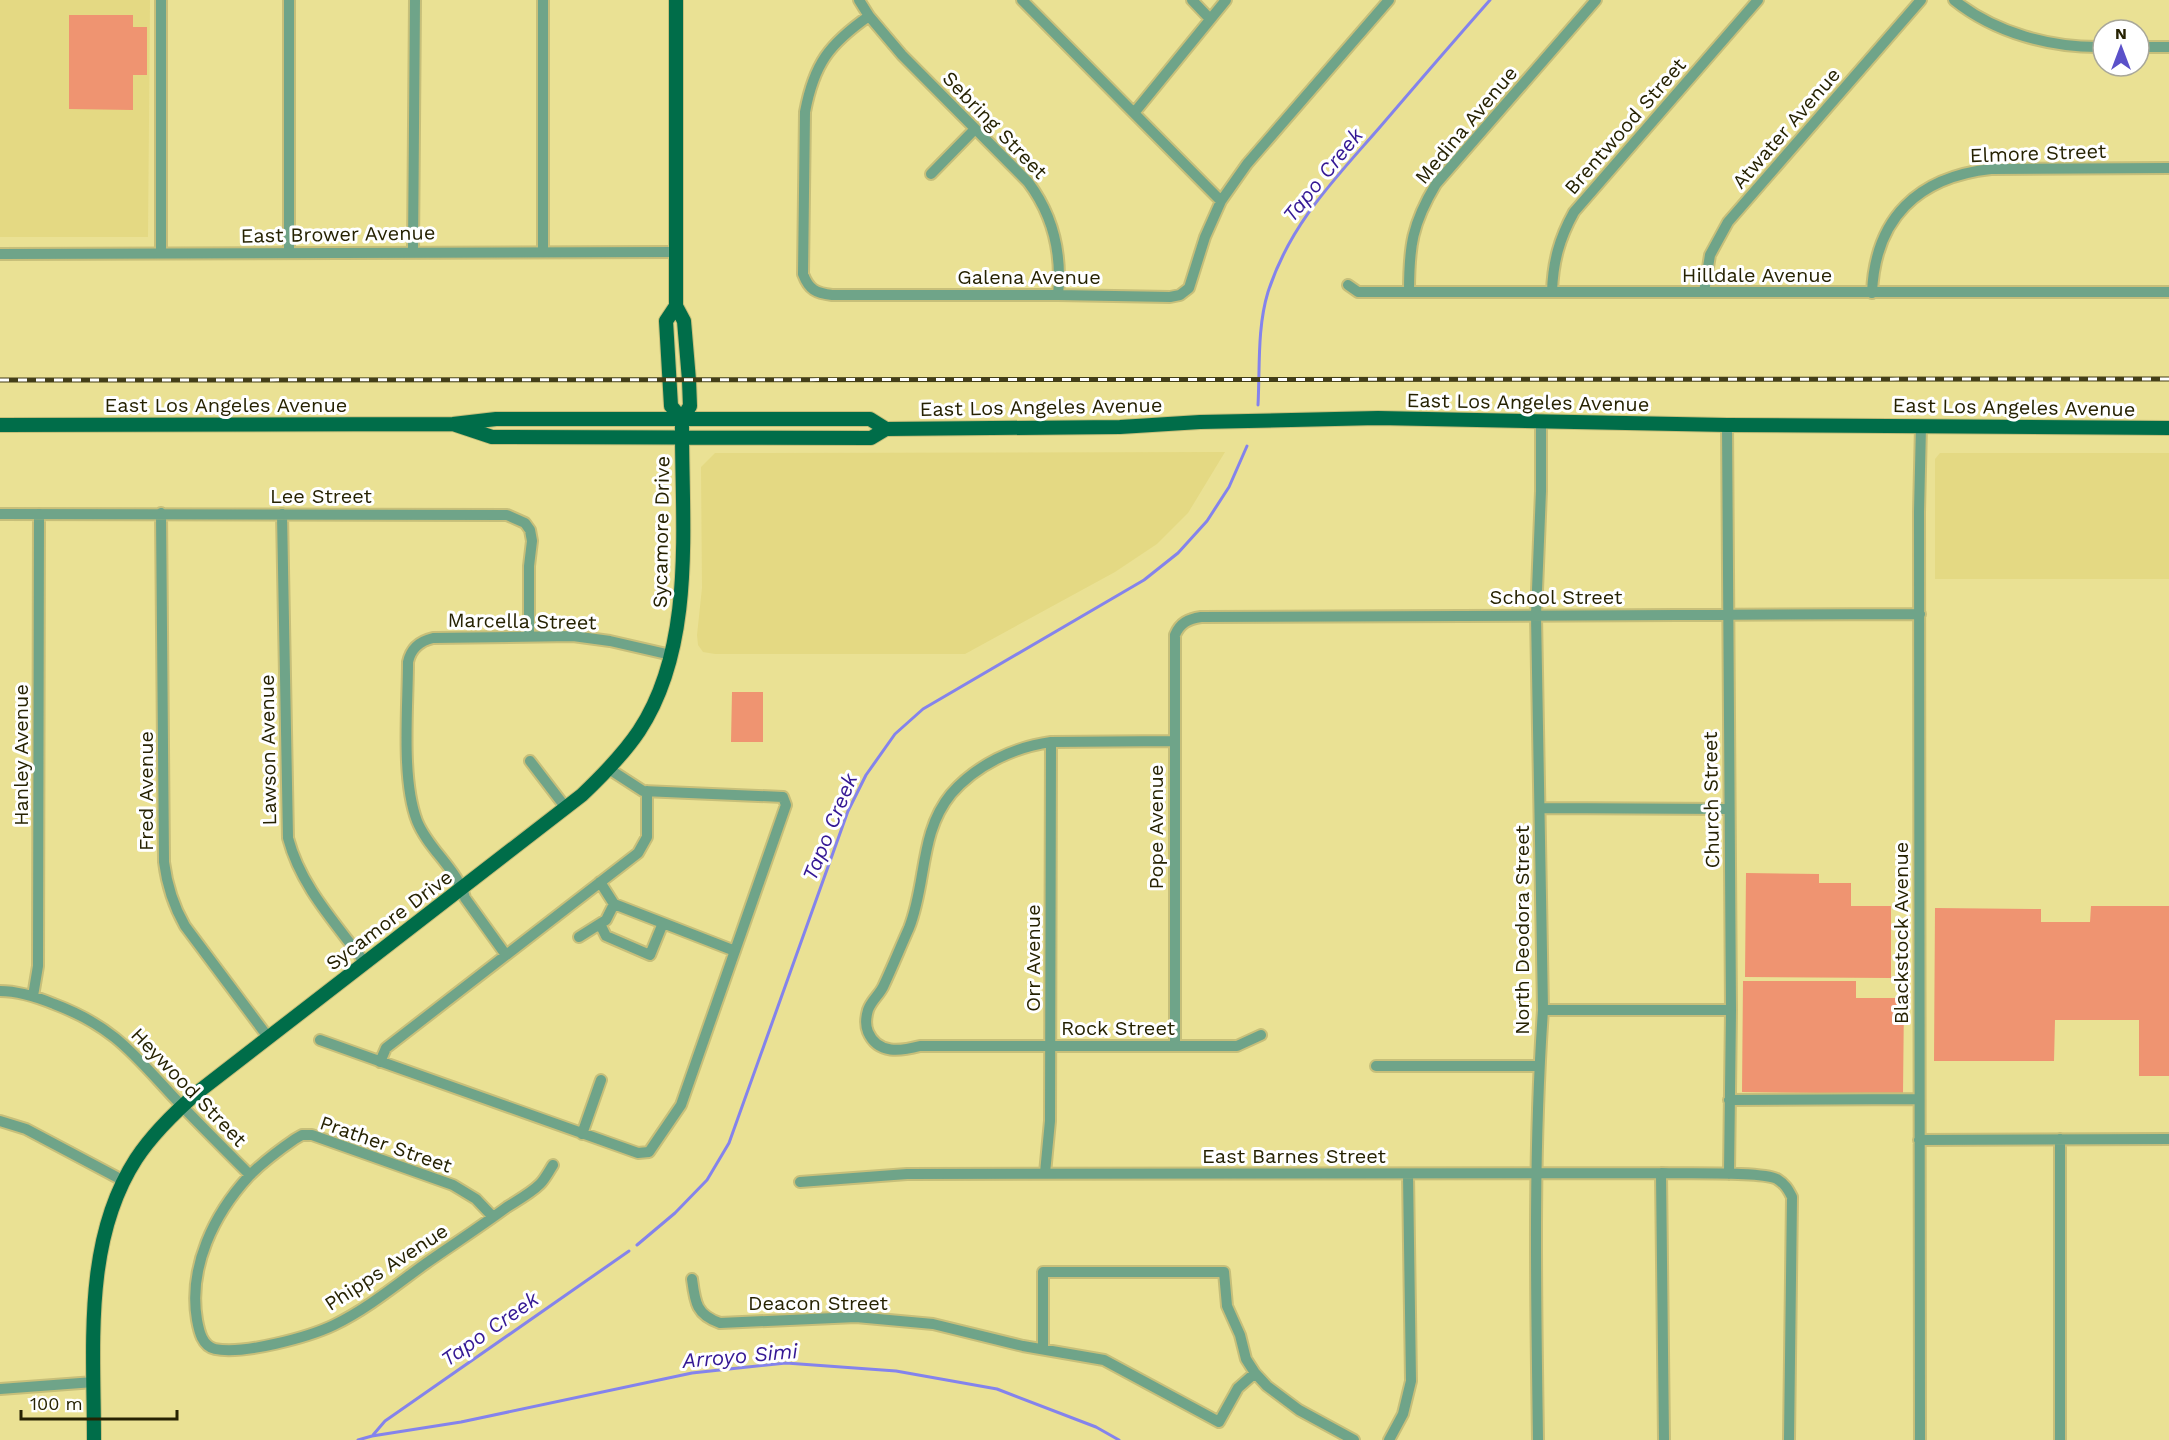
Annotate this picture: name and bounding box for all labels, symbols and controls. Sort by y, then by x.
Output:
north arrow [2091,18,2151,78]
text: N [2115,24,2127,43]
street label: Brentwood Street [1559,52,1691,199]
street label: Medina Avenue [1410,61,1522,189]
street label: Atwater Avenue [1727,63,1845,193]
street label: Sebring Street [938,66,1053,184]
water label: Tapo Creek [1277,122,1368,227]
street label: Elmore Street [1969,139,2107,167]
street label: East Brower Avenue [240,220,436,248]
street label: Hilldale Avenue [1682,263,1832,287]
street label: Galena Avenue [957,265,1101,289]
street label: East Los Angeles Avenue [1406,388,1650,416]
street label: East Los Angeles Avenue [105,393,347,417]
street label: East Los Angeles Avenue [919,393,1163,421]
street label: East Los Angeles Avenue [1892,393,2136,421]
street label: Sycamore Drive [648,456,674,608]
street label: Lee Street [270,484,372,508]
street label: School Street [1490,585,1623,609]
street label: Marcella Street [447,608,597,634]
street label: Lawson Avenue [255,674,281,826]
street label: Hanley Avenue [9,684,33,826]
street label: Fred Avenue [134,731,158,851]
street label: Church Street [1698,731,1724,869]
street label: Pope Avenue [1144,765,1168,889]
water label: Tapo Creek [797,769,863,884]
street label: North Deodora Street [1510,824,1534,1035]
street label: Blackstock Avenue [1889,842,1913,1024]
street label: Sycamore Drive [321,865,457,975]
street label: Orr Avenue [1021,904,1045,1012]
street label: Rock Street [1061,1016,1176,1040]
street label: Heywood Street [126,1023,252,1152]
street label: Prather Street [317,1110,456,1178]
street label: East Barnes Street [1202,1144,1387,1168]
street label: Phipps Avenue [320,1218,452,1316]
water label: Tapo Creek [436,1286,544,1371]
street label: Deacon Street [748,1291,889,1315]
water label: Arroyo Simi [680,1338,799,1373]
scale bar [21,1383,177,1421]
text: 100 m [30,1393,83,1414]

